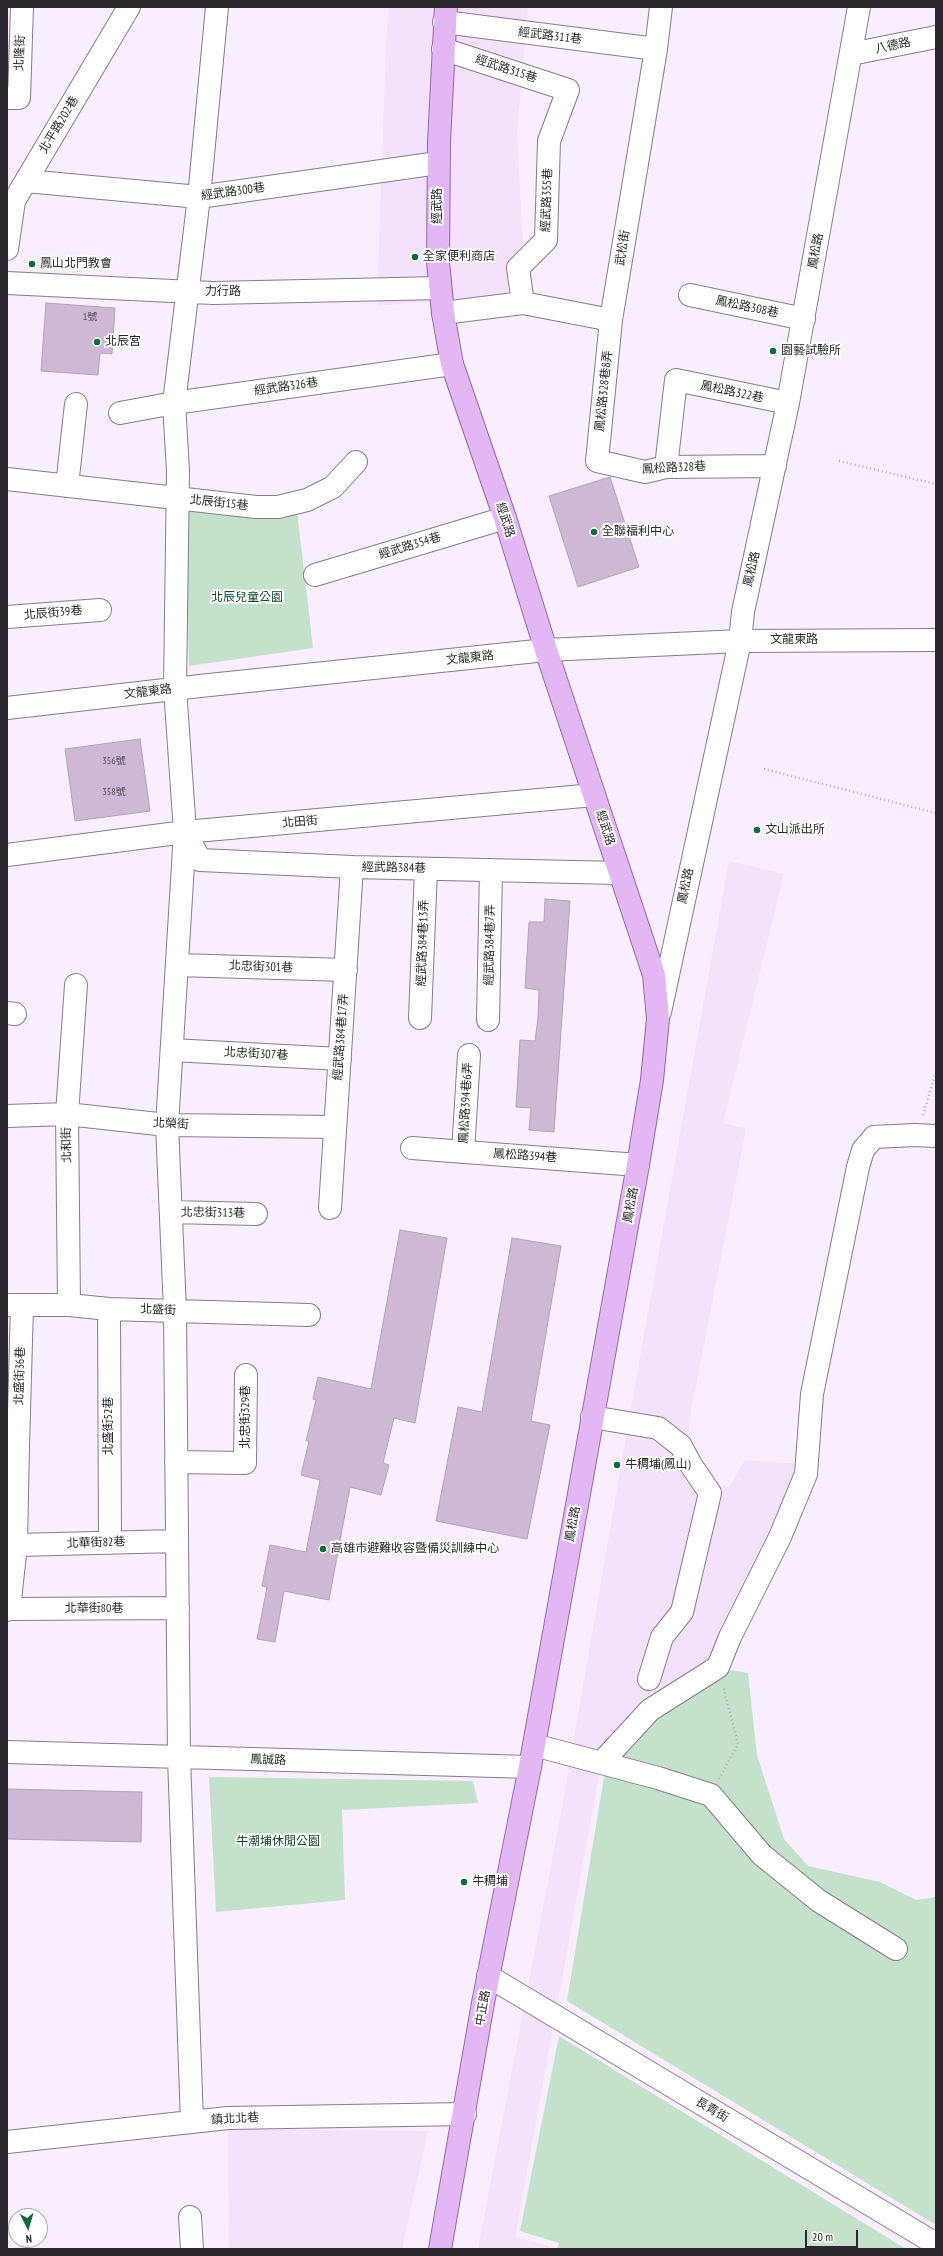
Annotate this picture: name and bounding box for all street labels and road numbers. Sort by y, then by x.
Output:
street label: 經武路311巷 [517,25,583,47]
street label: 北隆街 [12,35,28,71]
street label: 八德路 [874,35,912,57]
street label: 經武路315巷 [473,52,539,86]
street label: 北平路202巷 [36,94,82,156]
street label: 經武路355巷 [539,168,555,232]
street label: 經武路300巷 [200,180,266,204]
street label: 經武路 [431,188,445,224]
street label: 武松街 [613,229,633,267]
street label: 鳳松路 [806,232,826,270]
street label: 力行路 [205,285,241,299]
street label: 鳳松路308巷 [714,293,780,321]
street label: 鳳松路328巷8弄 [593,350,615,432]
street label: 經武路326巷 [253,375,319,399]
street label: 鳳松路322巷 [699,378,765,406]
street label: 鳳松路328巷 [642,459,706,477]
street label: 北辰街15巷 [189,493,249,513]
street label: 經武路 [493,501,517,539]
street label: 經武路354巷 [377,530,443,562]
street label: 鳳松路 [741,550,763,588]
street label: 北辰街39巷 [23,603,83,623]
street label: 文龍東路 [770,633,818,647]
street label: 文龍東路 [445,648,495,668]
street label: 文龍東路 [123,682,173,702]
street label: 經武路 [593,809,617,847]
street label: 北田街 [281,813,319,831]
street label: 經武路384巷 [362,860,426,876]
street label: 鳳松路 [675,867,697,905]
street label: 經武路384巷13弄 [414,899,432,987]
street label: 經武路384巷7弄 [482,904,498,986]
street label: 北忠街301巷 [229,959,293,975]
street label: 經武路384巷17弄 [331,993,351,1081]
street label: 北忠街307巷 [224,1045,288,1063]
street label: 鳳松路394巷6弄 [457,1062,475,1144]
street label: 北榮街 [153,1116,189,1132]
street label: 北和街 [59,1127,75,1163]
street label: 鳳松路394巷 [492,1147,558,1165]
street label: 鳳松路 [621,1186,641,1224]
street label: 北忠街313巷 [181,1205,245,1221]
street label: 北盛街 [140,1302,176,1318]
street label: 北盛街36巷 [12,1346,28,1406]
street label: 北忠街329巷 [239,1385,253,1449]
street label: 北盛街52巷 [102,1397,116,1455]
street label: 鳳松路 [563,1505,583,1543]
street label: 北華街82巷 [66,1535,126,1551]
street label: 北華街80巷 [65,1602,123,1616]
street label: 鳳誠路 [250,1752,286,1768]
street label: 中正路 [473,1989,493,2027]
street label: 長青街 [693,2095,731,2125]
street label: 鎮北北巷 [211,2111,259,2127]

